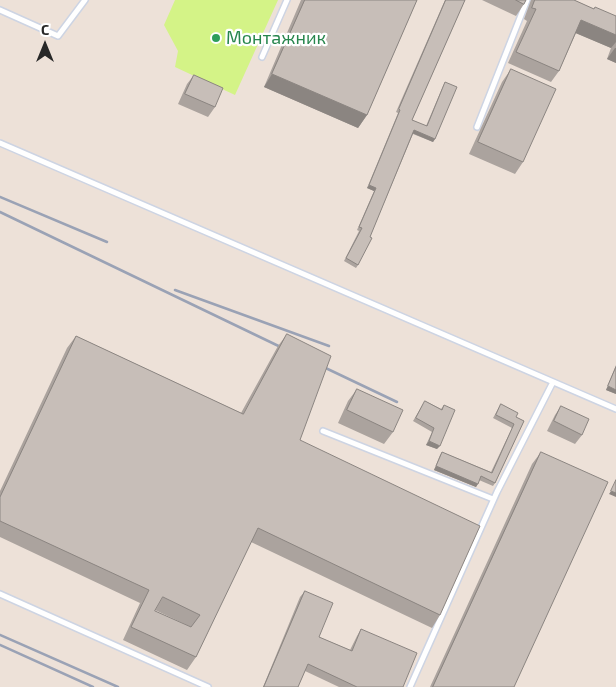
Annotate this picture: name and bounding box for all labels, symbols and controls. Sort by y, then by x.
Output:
north arrow [20,20,70,70]
text: С [41,21,49,38]
place label: Монтажник [226,27,326,49]
marker: Монтажник [210,32,222,44]

